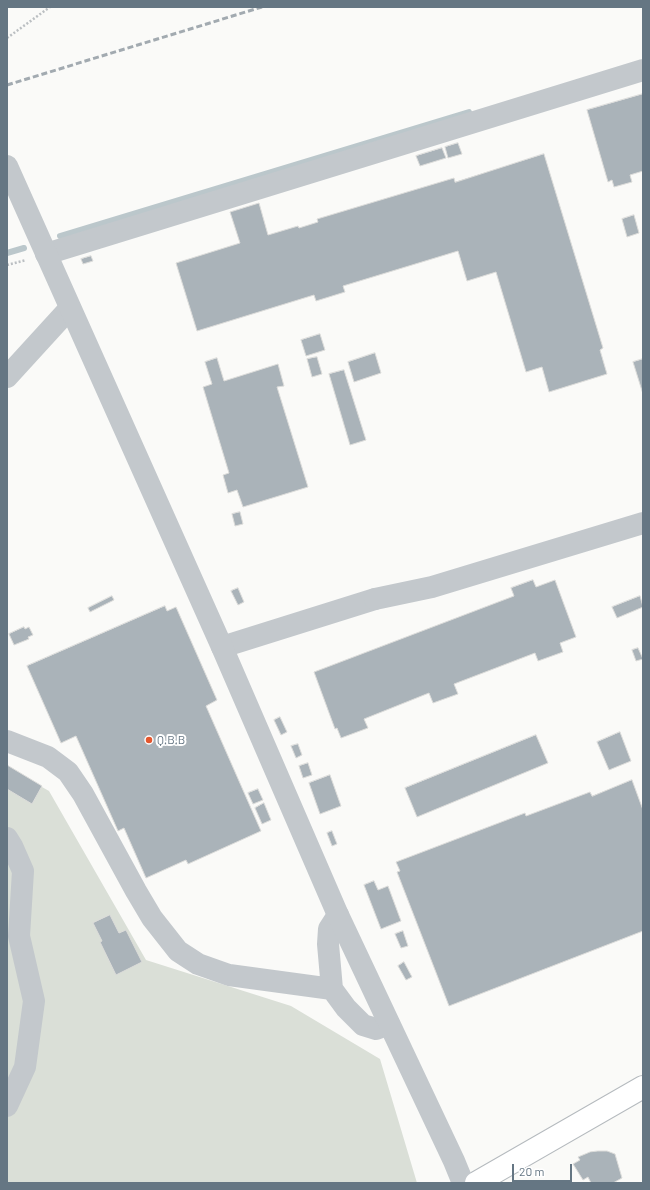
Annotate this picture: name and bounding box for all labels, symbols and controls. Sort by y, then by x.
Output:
place label: Q.B.B [157,733,185,747]
marker: Q.B.B [144,735,154,745]
scale bar [514,1156,574,1182]
text: 20 m [519,1164,545,1178]

